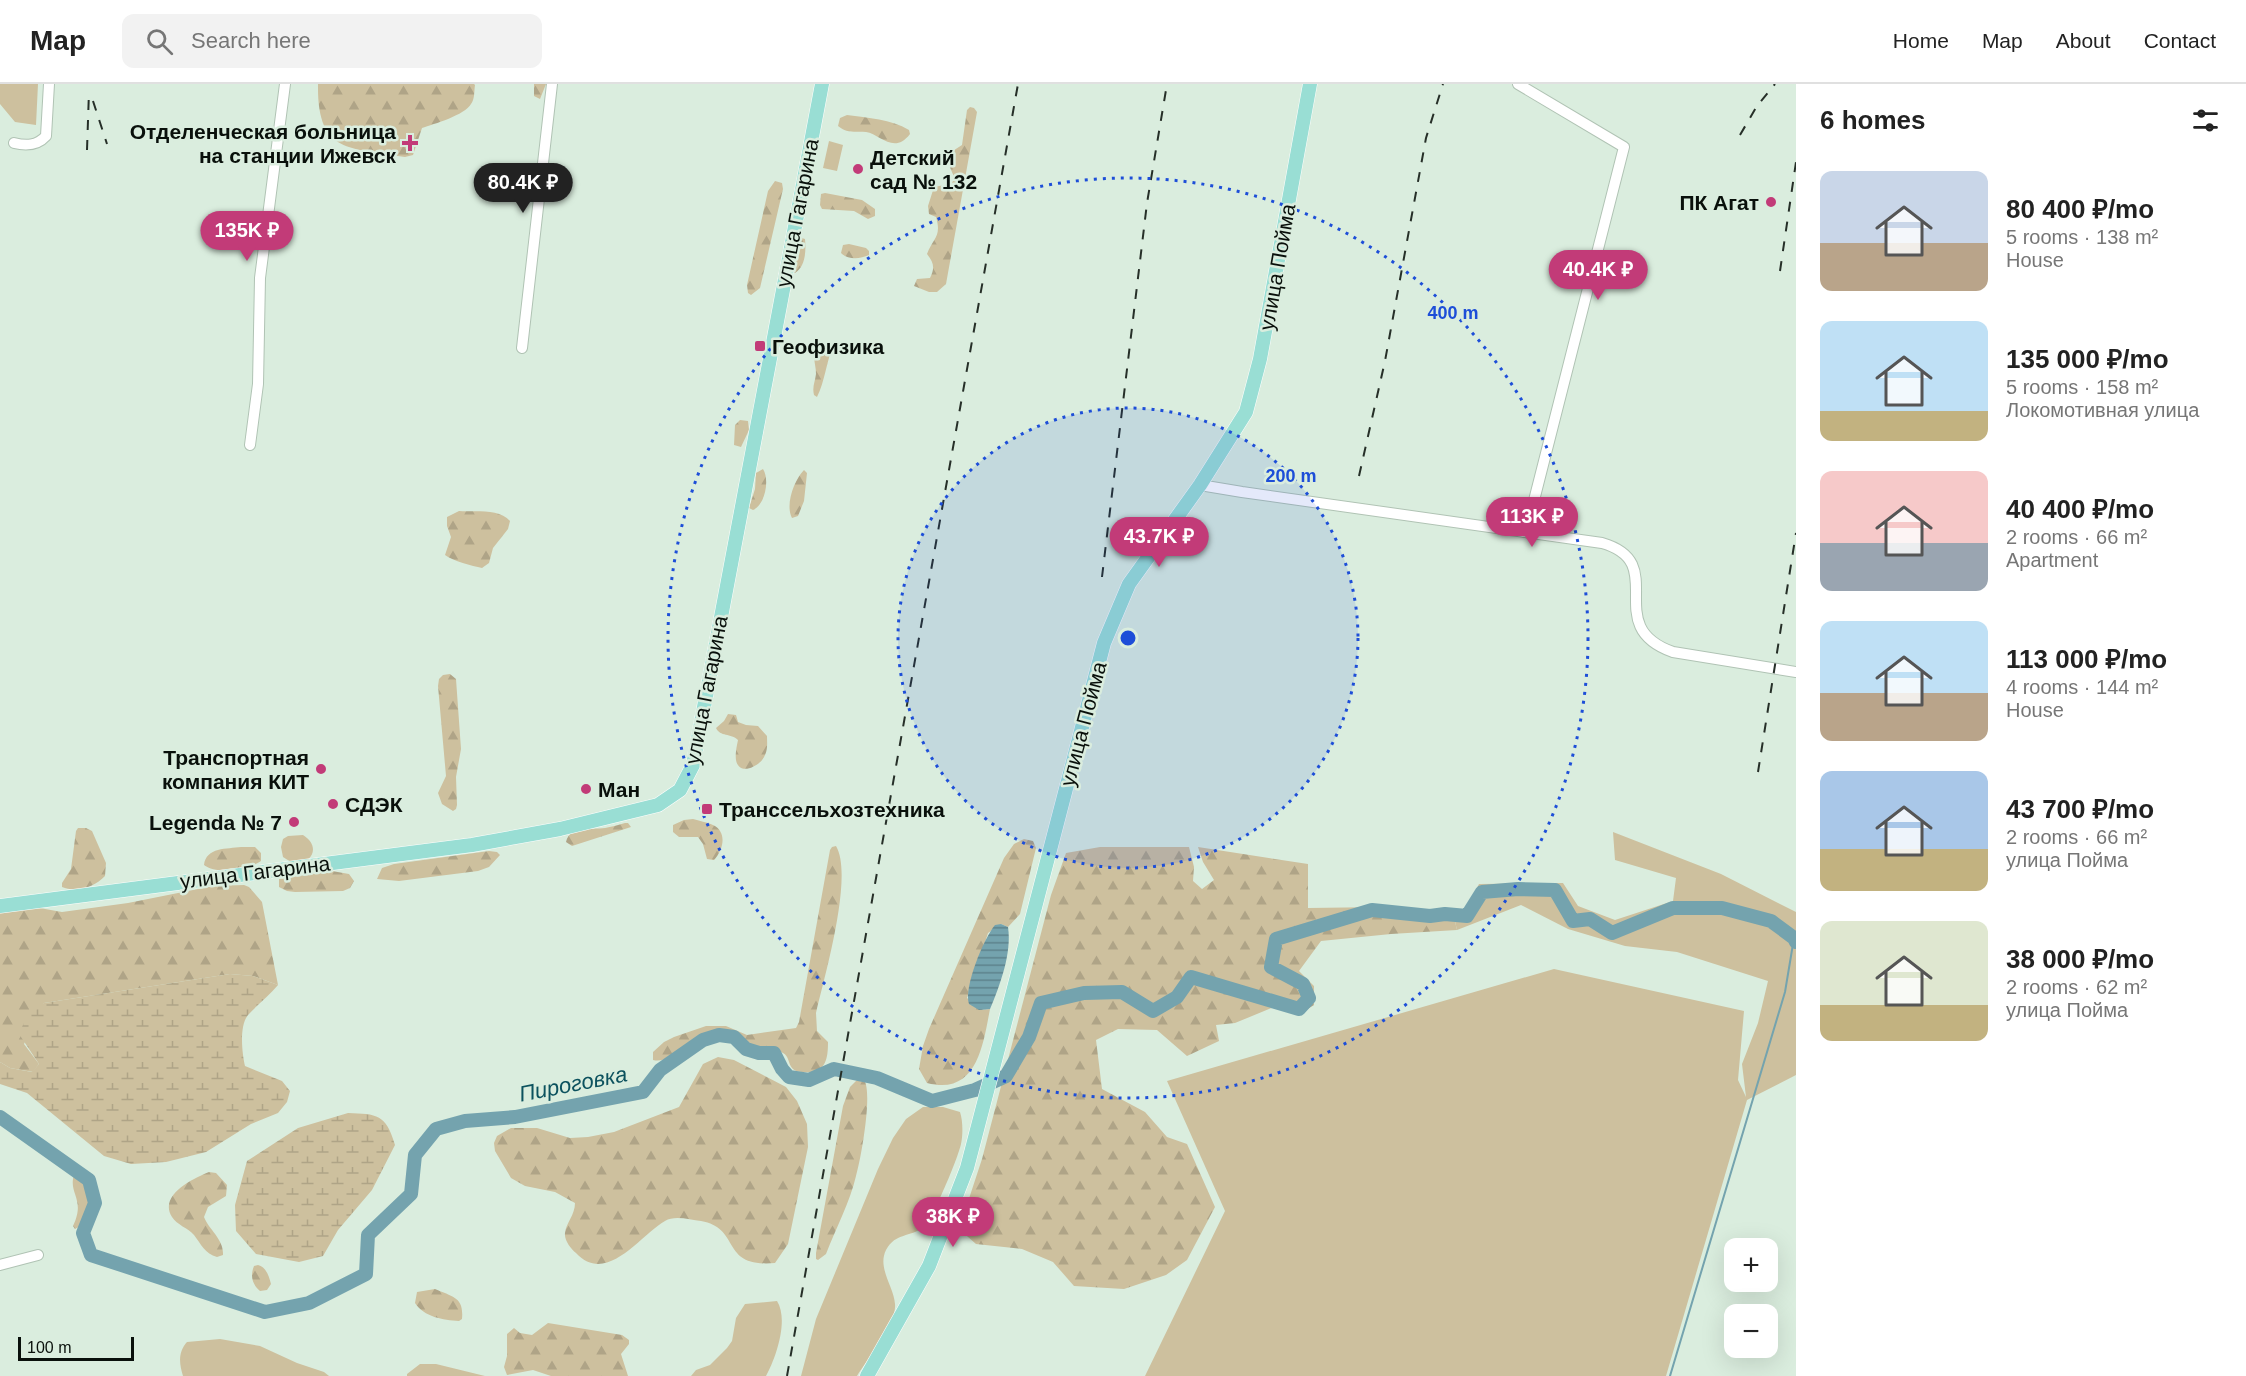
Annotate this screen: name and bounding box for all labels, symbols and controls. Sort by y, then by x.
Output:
search box [122,14,542,68]
text: Map [30,25,86,56]
icon: search [143,25,176,58]
text: Search here [191,28,311,53]
text: Home [1893,29,1949,52]
text: Map [1982,29,2023,52]
text: About [2056,29,2111,52]
text: Contact [2144,29,2216,52]
icon: filters [2189,104,2222,137]
text: 6 homes [1820,105,1926,135]
place label: Отделенческая больница на станции Ижевск [130,120,396,167]
marker: Отделенческая больница на станции Ижевск [401,134,419,152]
street label: улица Гагарина [771,136,823,289]
place label: Детский сад № 132 [870,146,977,193]
marker: Детский сад № 132 [851,162,865,176]
pin: 80.4K ₽ [468,163,578,214]
text: 80.4K ₽ [488,171,558,193]
place label: ПК Агат [1679,191,1759,214]
text: 80 400 ₽/mo [2006,194,2154,224]
marker: ПК Агат [1764,195,1778,209]
icon: home [1868,195,1940,267]
street label: улица Пойма [1255,202,1300,332]
pin: 135K ₽ [198,211,296,262]
text: 135K ₽ [214,219,280,241]
text: 5 rooms · 138 m² [2006,226,2158,248]
text: House [2006,249,2064,271]
pin: 40.4K ₽ [1543,250,1653,301]
text: 40.4K ₽ [1563,258,1633,280]
text: 400 m [1427,303,1479,323]
place label: Геофизика [772,335,884,358]
marker: Геофизика [753,339,767,353]
text: 135 000 ₽/mo [2006,344,2169,374]
icon: home [1868,345,1940,417]
text: 5 rooms · 158 m² [2006,376,2158,398]
text: Локомотивная улица [2006,399,2199,421]
text: 200 m [1265,466,1317,486]
text: 40 400 ₽/mo [2006,494,2154,524]
icon: home [1868,495,1940,567]
pin: 113K ₽ [1483,497,1581,548]
text: 113K ₽ [1500,505,1564,527]
pin: 43.7K ₽ [1104,517,1214,568]
text: 43.7K ₽ [1124,525,1194,547]
text: 2 rooms · 66 m² [2006,526,2147,548]
text: Apartment [2006,549,2098,571]
street label: улица Гагарина [680,613,732,766]
centre of rings [1118,628,1138,648]
text: 113 000 ₽/mo [2006,644,2167,674]
icon: home [1868,645,1940,717]
street label: улица Пойма [1055,659,1111,789]
text: 4 rooms · 144 m² [2006,676,2158,698]
text: House [2006,699,2064,721]
place label: Транспортная компания КИТ [162,746,309,793]
marker: Транспортная компания КИТ [314,762,328,776]
place label: Ман [598,778,640,801]
marker: Ман [579,782,593,796]
place label: СДЭК [345,793,403,816]
text: 43 700 ₽/mo [2006,794,2154,824]
icon: home [1868,795,1940,867]
marker: СДЭК [326,797,340,811]
place label: Транссельхозтехника [719,798,945,821]
marker: Транссельхозтехника [700,802,714,816]
place label: Legenda № 7 [149,811,282,834]
marker: Legenda № 7 [287,815,301,829]
text: 2 rooms · 66 m² [2006,826,2147,848]
text: улица Пойма [2006,849,2128,871]
street label: улица Гагарина [179,851,332,893]
text: 38 000 ₽/mo [2006,944,2154,974]
icon: home [1868,945,1940,1017]
text: 2 rooms · 62 m² [2006,976,2147,998]
text: улица Пойма [2006,999,2128,1021]
water label: Пироговка [517,1061,629,1107]
pin: 38K ₽ [911,1197,995,1248]
text: 38K ₽ [926,1205,980,1227]
map controls [1724,1238,1778,1358]
button: + [1724,1238,1778,1292]
button: − [1724,1304,1778,1358]
scale bar [18,1334,134,1362]
text: 100 m [27,1339,71,1356]

